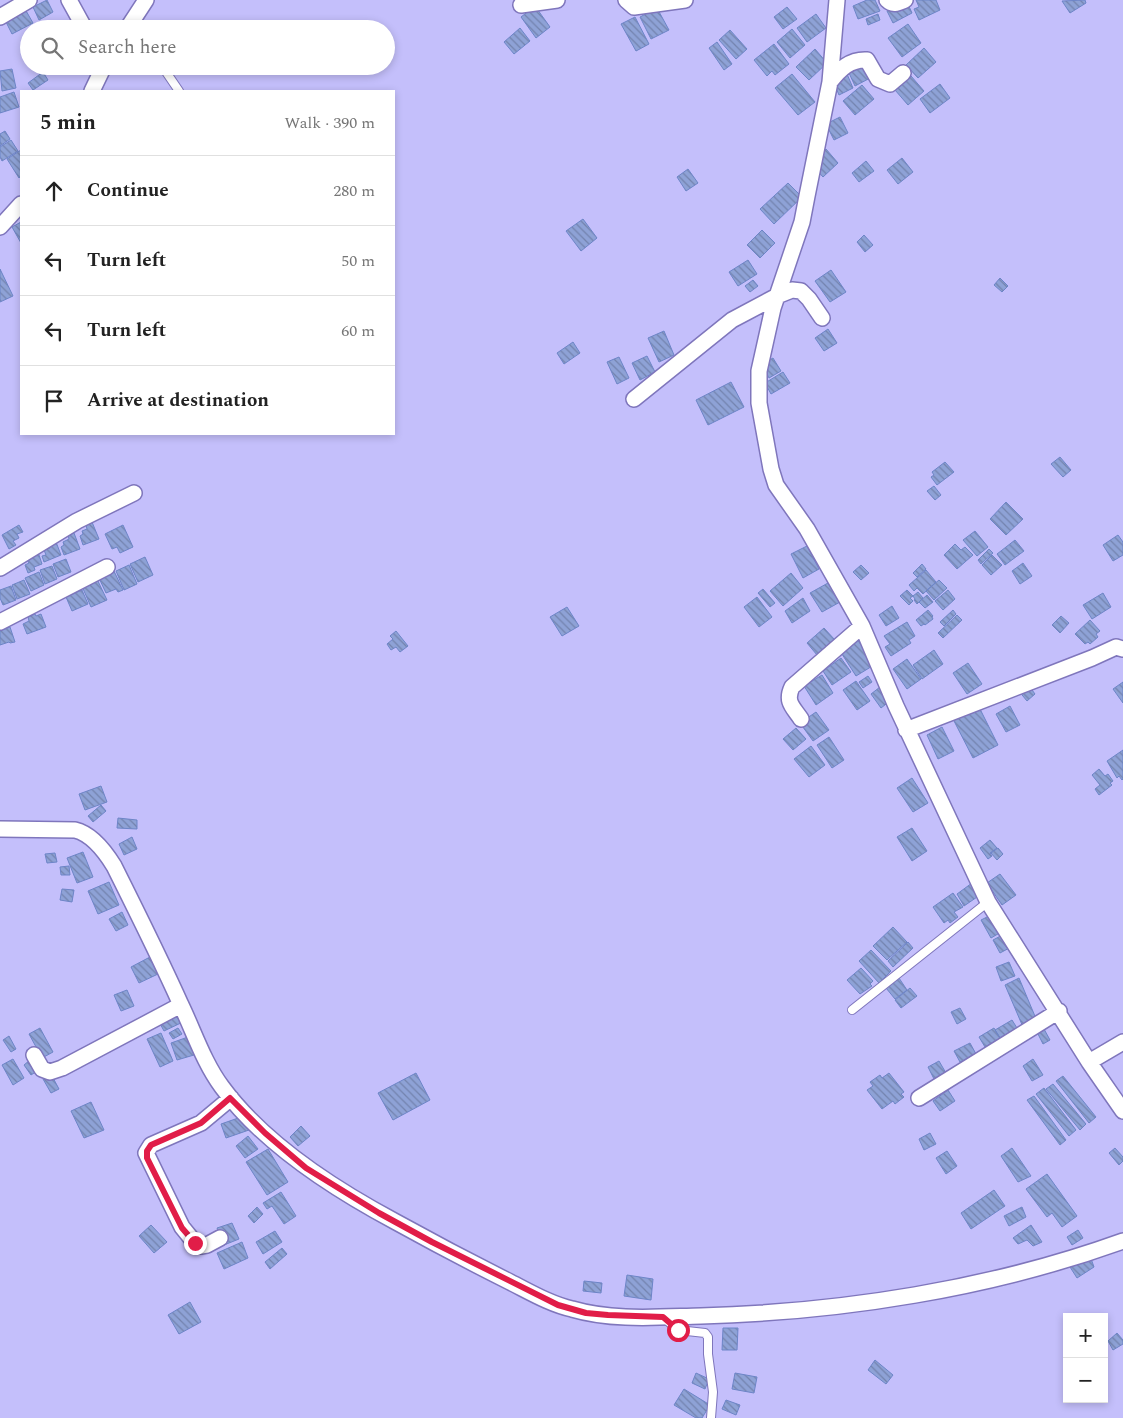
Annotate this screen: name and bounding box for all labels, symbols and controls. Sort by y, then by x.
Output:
search box [20,20,395,75]
text: Search here [78,33,177,62]
icon: search [38,34,66,62]
text: 5 min [40,107,96,139]
text: Walk · 390 m [284,111,375,135]
text: Continue [87,176,169,205]
icon: ahead [40,177,68,205]
text: 280 m [333,179,375,203]
text: Turn left [87,246,166,275]
icon: left [40,247,68,275]
text: 50 m [341,249,375,273]
text: Turn left [87,316,166,345]
icon: left [40,317,68,345]
text: 60 m [341,319,375,343]
text: Arrive at destination [87,386,269,415]
icon: arrive [40,387,68,415]
route end [184,1232,207,1255]
map controls [1063,1313,1108,1403]
button: + [1063,1313,1108,1358]
route start [667,1319,690,1342]
button: − [1063,1358,1108,1403]

